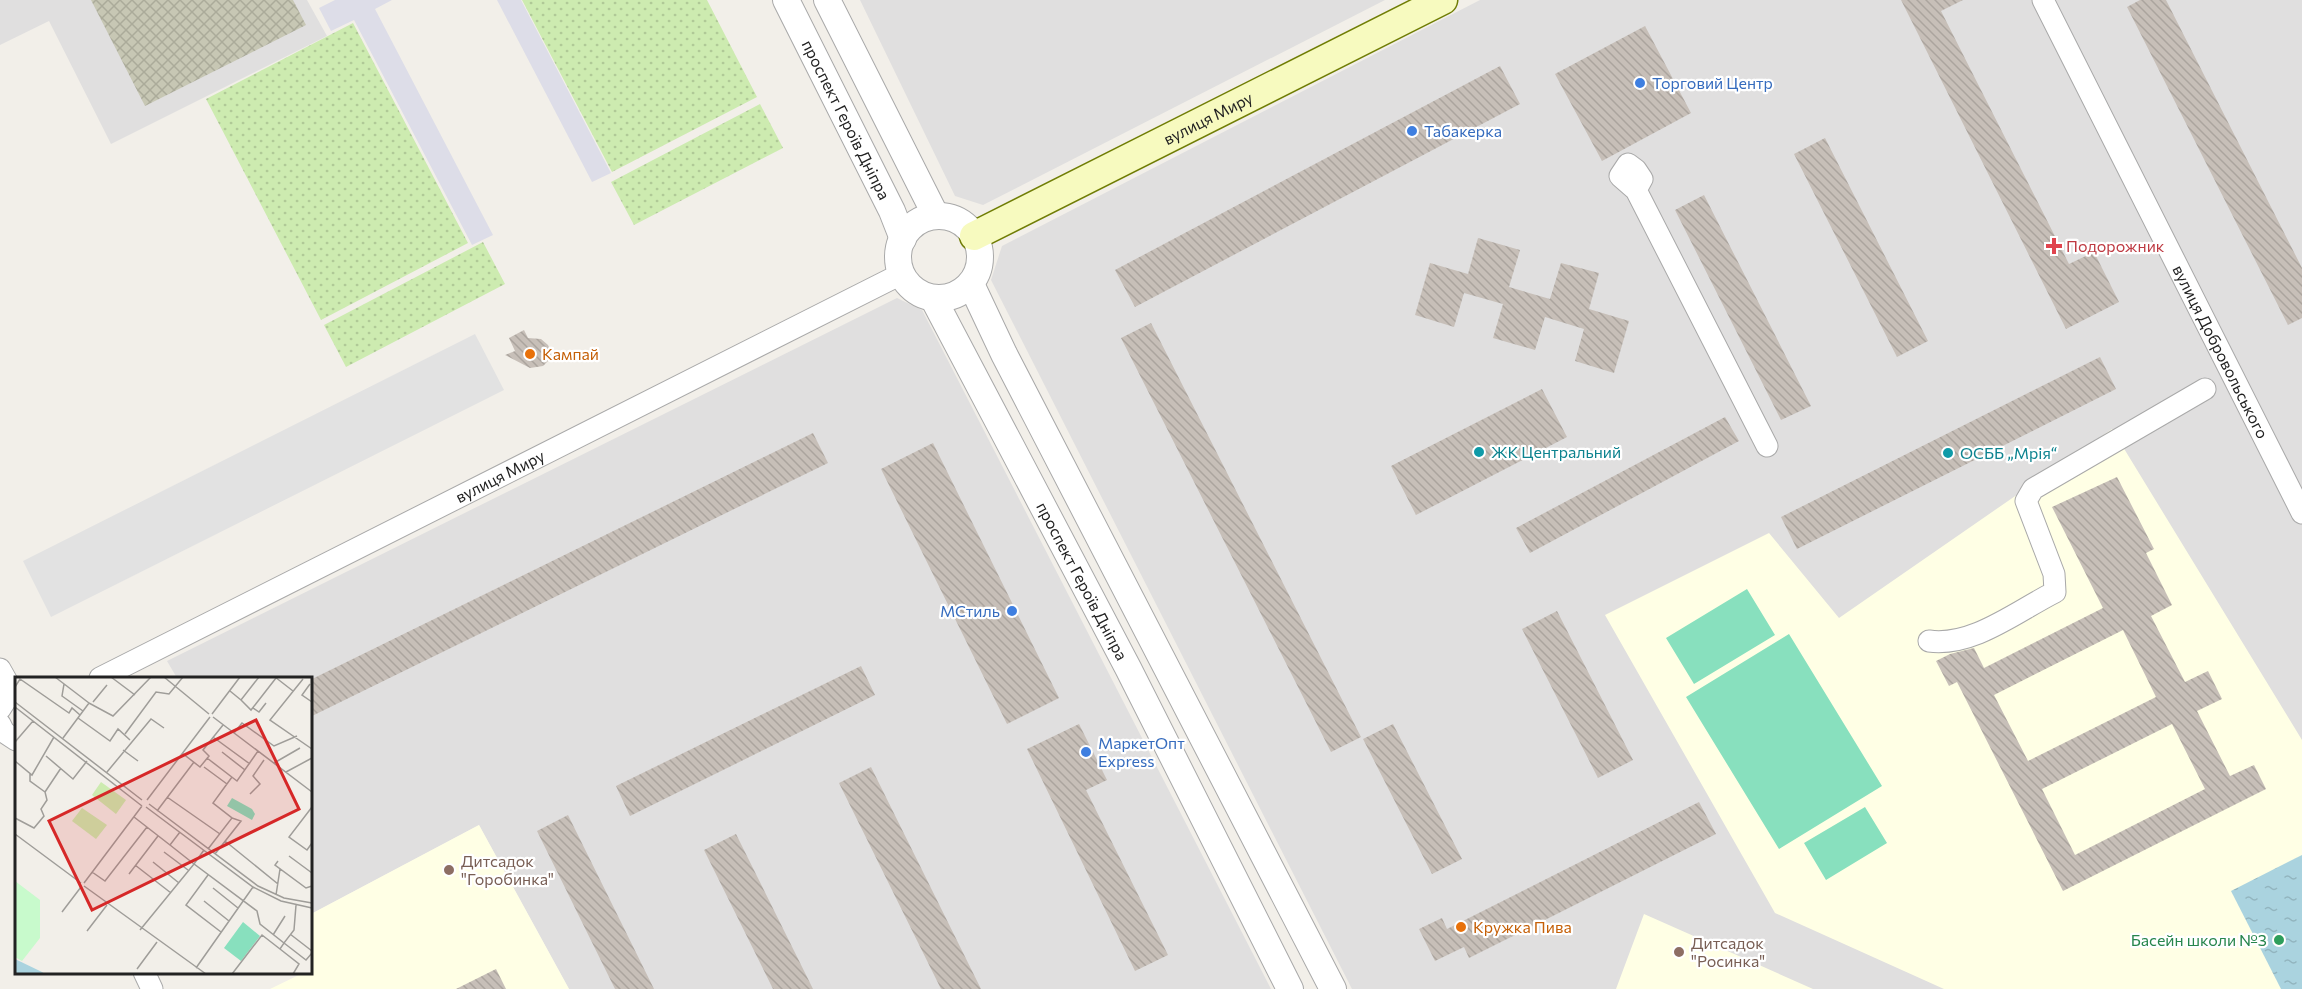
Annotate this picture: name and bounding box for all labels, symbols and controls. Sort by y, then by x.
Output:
street label: проспект Героїв Дніпра [799,37,895,202]
place label: Торговий Центр [1652,73,1773,92]
marker: Торговий Центр [1633,76,1647,90]
street label: вулиця Миру [1160,87,1256,148]
place label: Табакерка [1424,121,1502,140]
marker: Табакерка [1405,124,1419,138]
place label: Подорожник [2066,236,2165,255]
marker: Подорожник [2047,239,2061,253]
street label: вулиця Добровольського [2169,262,2273,441]
place label: Кампай [542,344,599,363]
marker: Кампай [523,347,537,361]
place label: ЖК Центральний [1491,442,1621,461]
place label: ОСББ „Мрія“ [1960,443,2057,462]
street label: вулиця Миру [452,445,548,506]
marker: ЖК Центральний [1472,445,1486,459]
marker: ОСББ „Мрія“ [1941,446,1955,460]
street label: проспект Героїв Дніпра [1033,498,1132,663]
place label: МСтиль [940,601,1000,620]
marker: МСтиль [1005,604,1019,618]
inset map [15,677,312,974]
place label: МаркетОпт Express [1098,733,1185,770]
marker: МаркетОпт Express [1079,745,1093,759]
place label: Дитсадок "Горобинка" [461,851,554,888]
marker: Дитсадок "Горобинка" [442,863,456,877]
place label: Кружка Пива [1473,917,1572,936]
marker: Кружка Пива [1454,920,1468,934]
place label: Басейн школи №3 [2131,930,2267,949]
place label: Дитсадок "Росинка" [1691,933,1765,970]
marker: Басейн школи №3 [2272,933,2286,947]
marker: Дитсадок "Росинка" [1672,945,1686,959]

